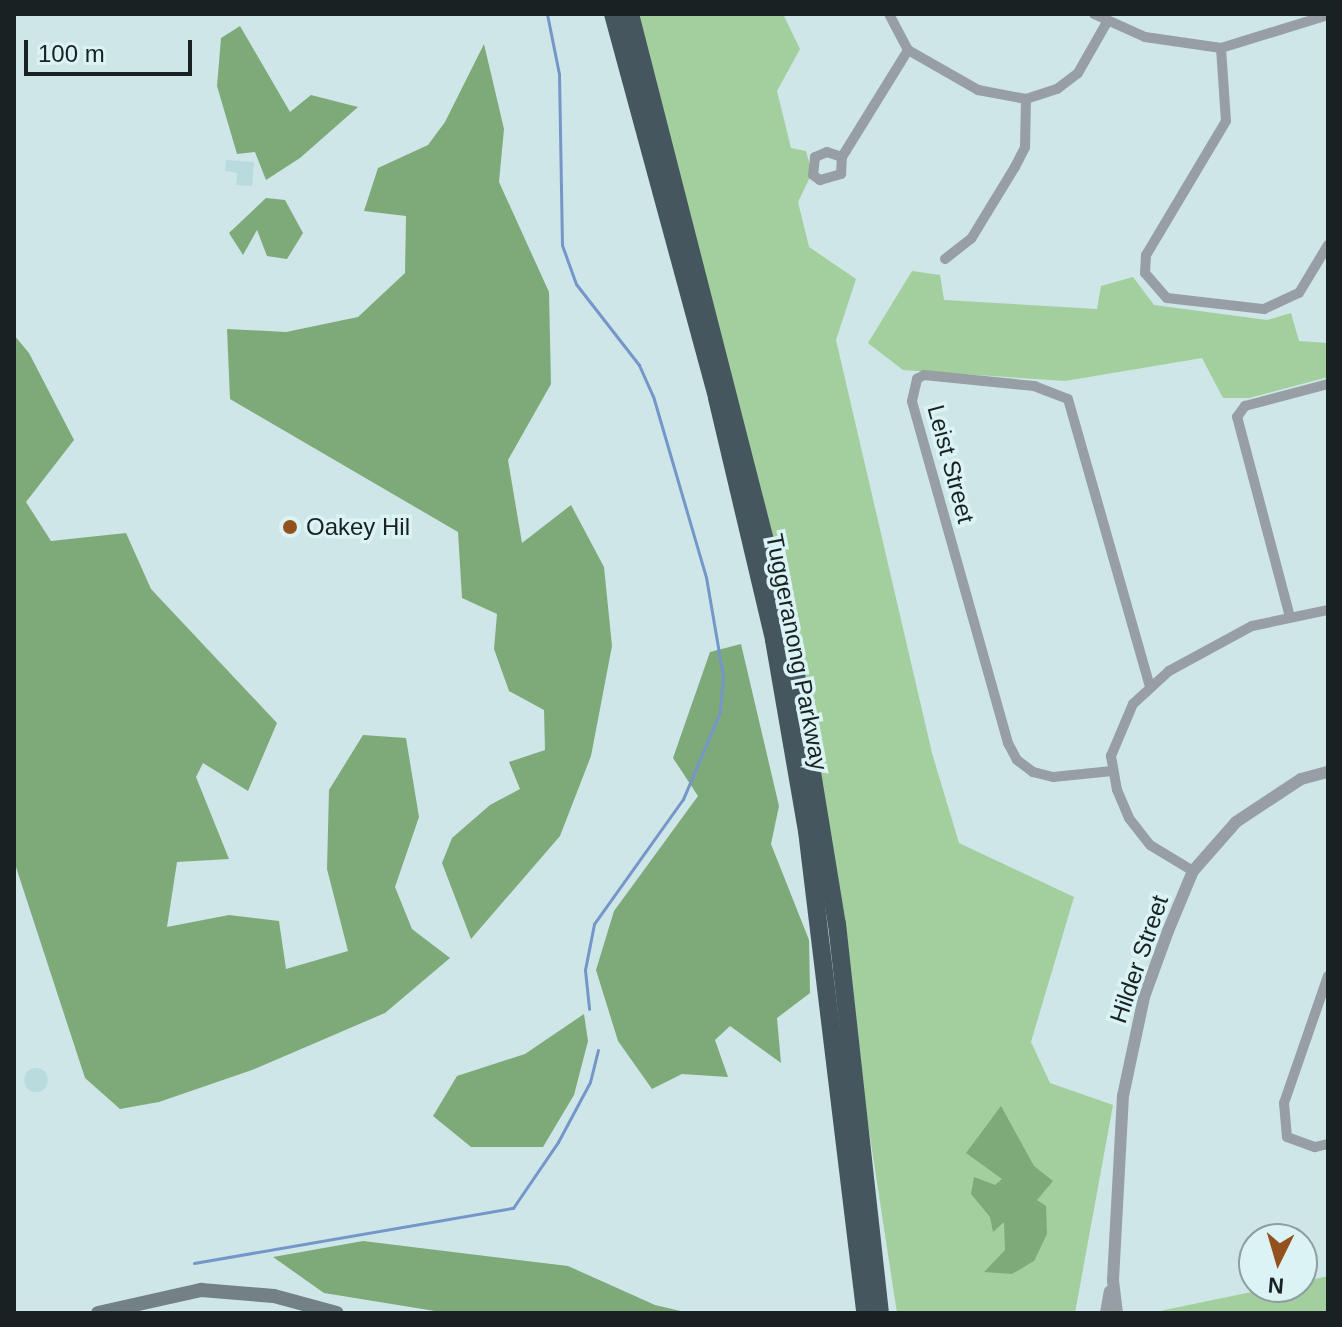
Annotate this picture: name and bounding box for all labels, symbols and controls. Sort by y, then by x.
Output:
scale bar [28,24,196,74]
text: 100 m [38,40,105,67]
street label: Leist Street [921,402,981,526]
place label: Oakey Hil [306,513,410,541]
marker: Oakey Hil [281,518,299,536]
street label: Tuggeranong Parkway [760,531,834,773]
street label: Hilder Street [1104,891,1174,1027]
north arrow [1238,1223,1318,1303]
text: N [1267,1272,1285,1299]

